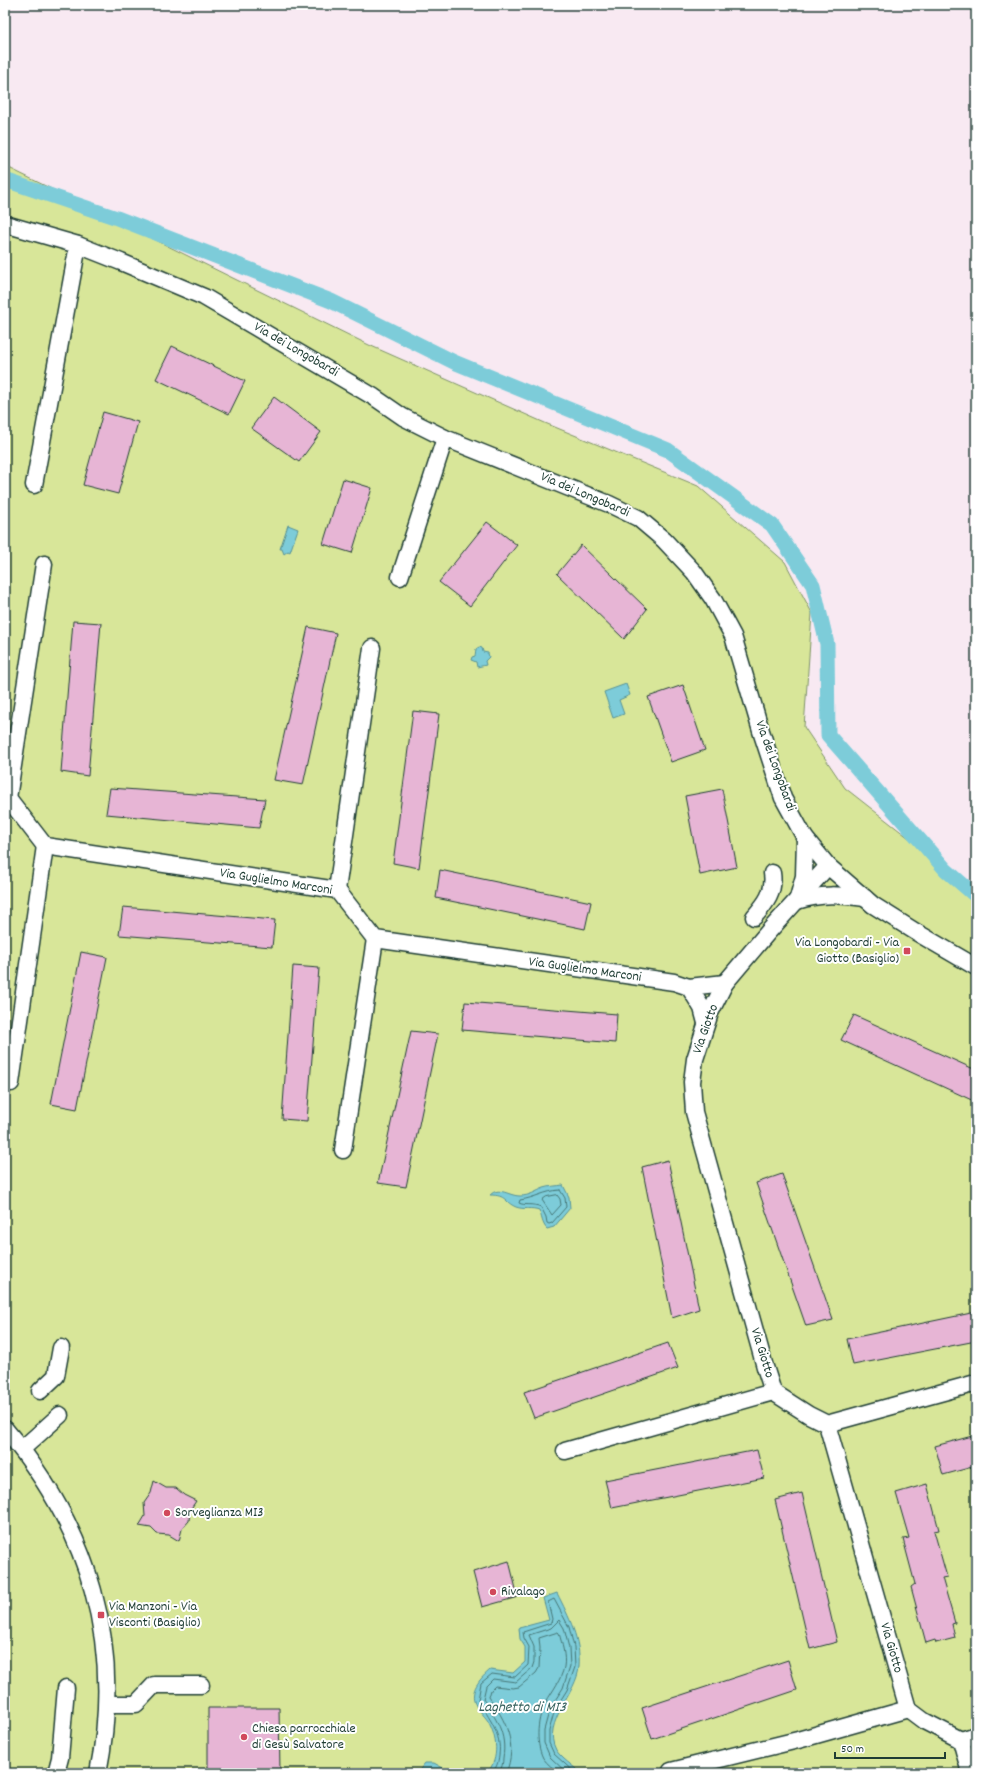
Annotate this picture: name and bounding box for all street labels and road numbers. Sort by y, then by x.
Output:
street label: Via dei Longobardi [250,318,343,383]
street label: Via dei Longobardi [537,467,633,523]
street label: Via dei Longobardi [749,718,801,815]
street label: Via Guglielmo Marconi [218,863,334,901]
street label: Via Guglielmo Marconi [527,952,643,988]
street label: Via Giotto [688,1001,724,1057]
street label: Via Giotto [745,1325,779,1381]
street label: Via Giotto [874,1620,908,1676]

